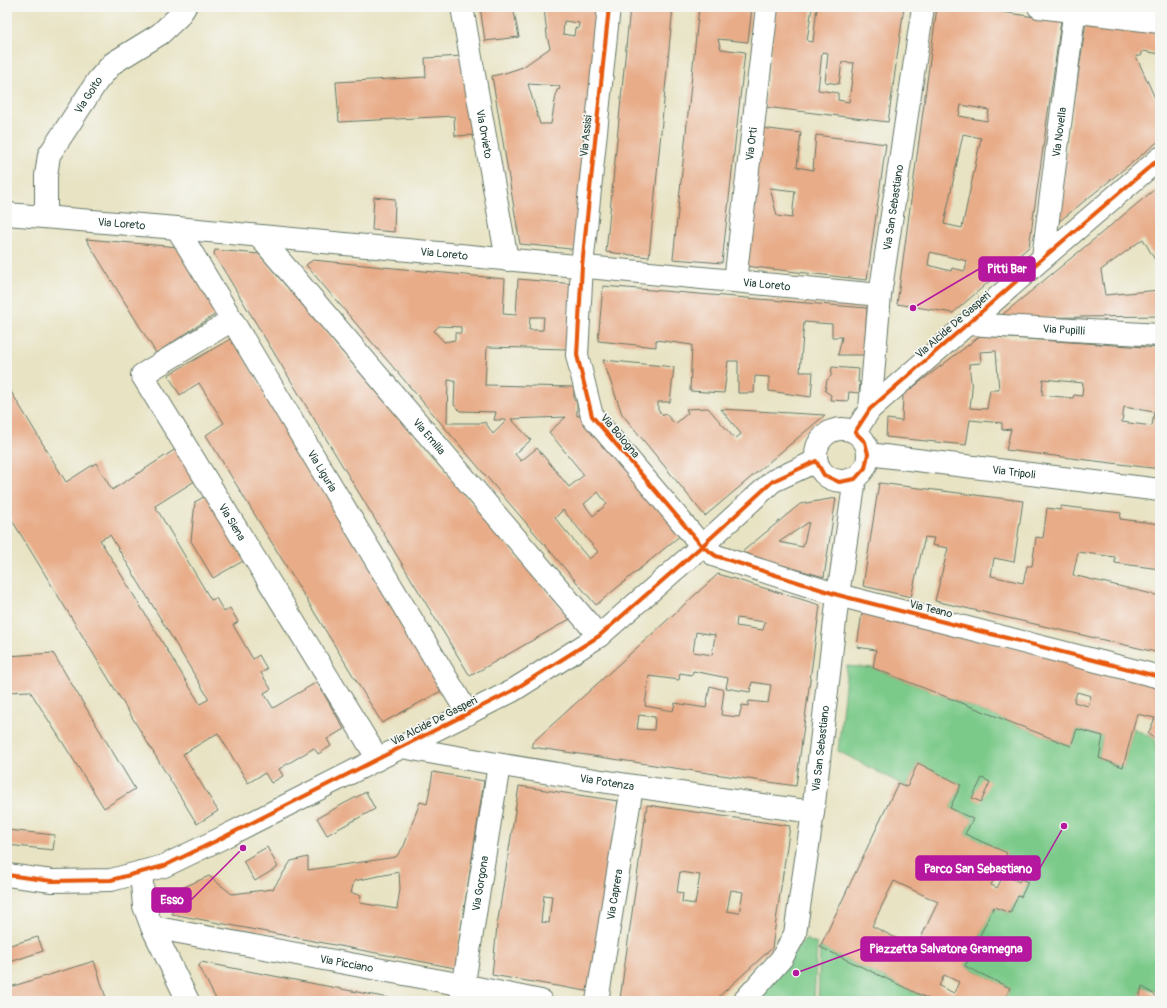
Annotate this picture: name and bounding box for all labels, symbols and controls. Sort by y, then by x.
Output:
street label: Via Goito [71,73,105,116]
street label: Via Novella [1049,106,1069,158]
street label: Via Orvieto [474,108,495,160]
street label: Via Assisi [577,114,595,157]
street label: Via Orti [743,127,759,161]
street label: Via San Sebastiano [880,163,906,251]
street label: Via Loreto [97,215,146,232]
street label: Via Loreto [420,245,469,262]
callout: Pitti Bar [979,257,1035,281]
text: Pitti Bar [987,262,1028,277]
street label: Via Loreto [742,275,791,293]
street label: Via Alcide De Gasperi [913,289,993,361]
street label: Via Pupilli [1042,322,1085,337]
street label: Via Bologna [598,411,642,461]
street label: Via Emilia [410,416,448,457]
street label: Via Liguria [305,448,340,494]
street label: Via Tripoli [992,463,1036,481]
street label: Via Siena [216,501,249,543]
street label: Via Teano [908,597,954,621]
street label: Via Alcide De Gasperi [389,694,479,748]
street label: Via San Sebastiano [809,704,832,792]
street label: Via Potenza [579,771,635,793]
street label: Via Gorgona [469,855,491,912]
callout: Parco San Sebastiano [916,856,1040,880]
text: Parco San Sebastiano [924,862,1033,877]
street label: Via Caprera [604,868,625,921]
callout: Esso [152,888,191,912]
text: Esso [160,893,184,908]
callout: Piazzetta Salvatore Gramegna [861,937,1031,961]
text: Piazzetta Salvatore Gramegna [869,942,1023,957]
street label: Via Picciano [319,952,375,975]

